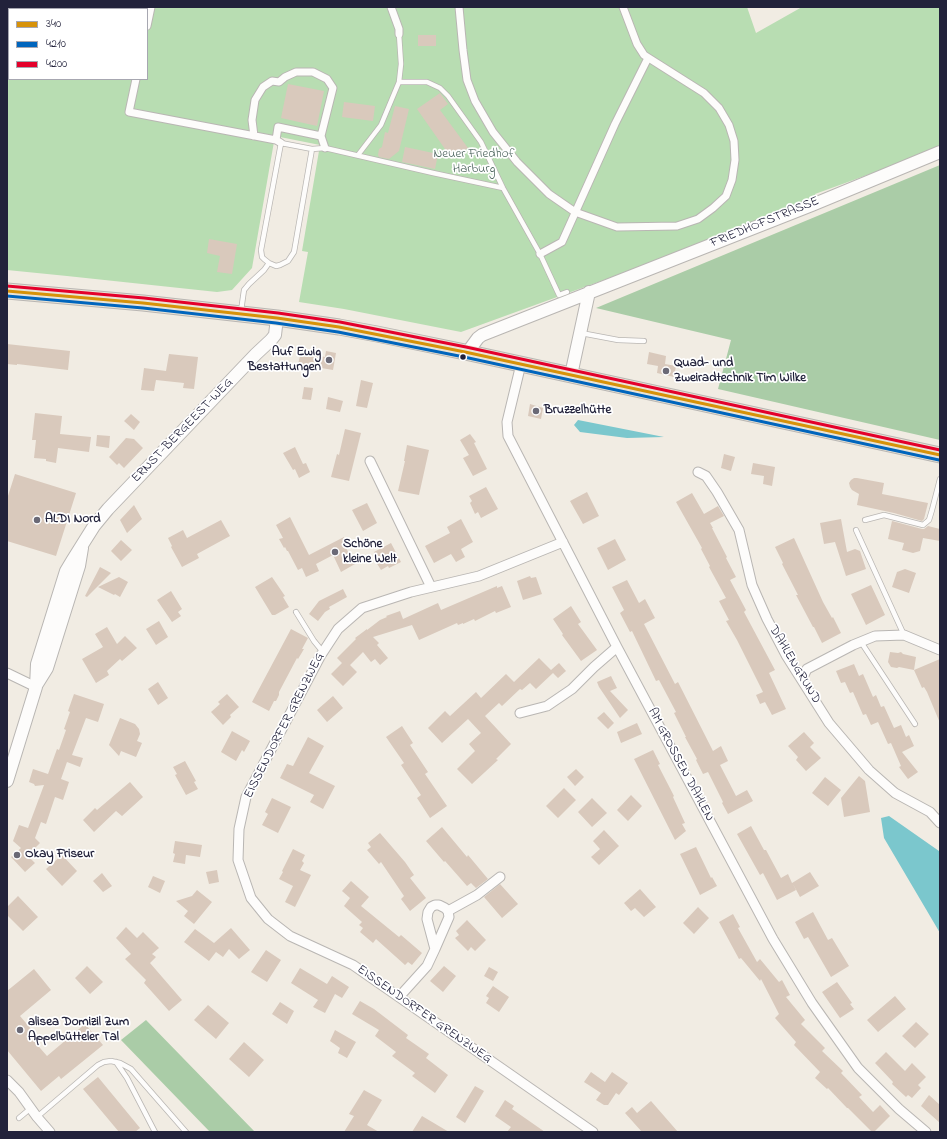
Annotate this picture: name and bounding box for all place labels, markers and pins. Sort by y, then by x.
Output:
place label: Auf Ewig Bestattungen [248,345,321,376]
unlabelled marker [458,352,468,362]
marker: Auf Ewig Bestattungen [324,355,334,365]
place label: Quad- und Zweiradtechnik Tim Wilke [674,356,806,387]
marker: Quad- und Zweiradtechnik Tim Wilke [661,366,671,376]
place label: Bruzzelhütte [544,403,611,419]
marker: Bruzzelhütte [531,406,541,416]
place label: ALDI Nord [45,512,101,528]
marker: ALDI Nord [32,515,42,525]
place label: Schöne kleine Welt [343,537,397,568]
marker: Schöne kleine Welt [330,547,340,557]
place label: Okay Friseur [25,847,94,863]
marker: Okay Friseur [12,850,22,860]
place label: alisea Domizil Zum Appelbütteler Tal [28,1015,129,1046]
marker: alisea Domizil Zum Appelbütteler Tal [15,1025,25,1035]

